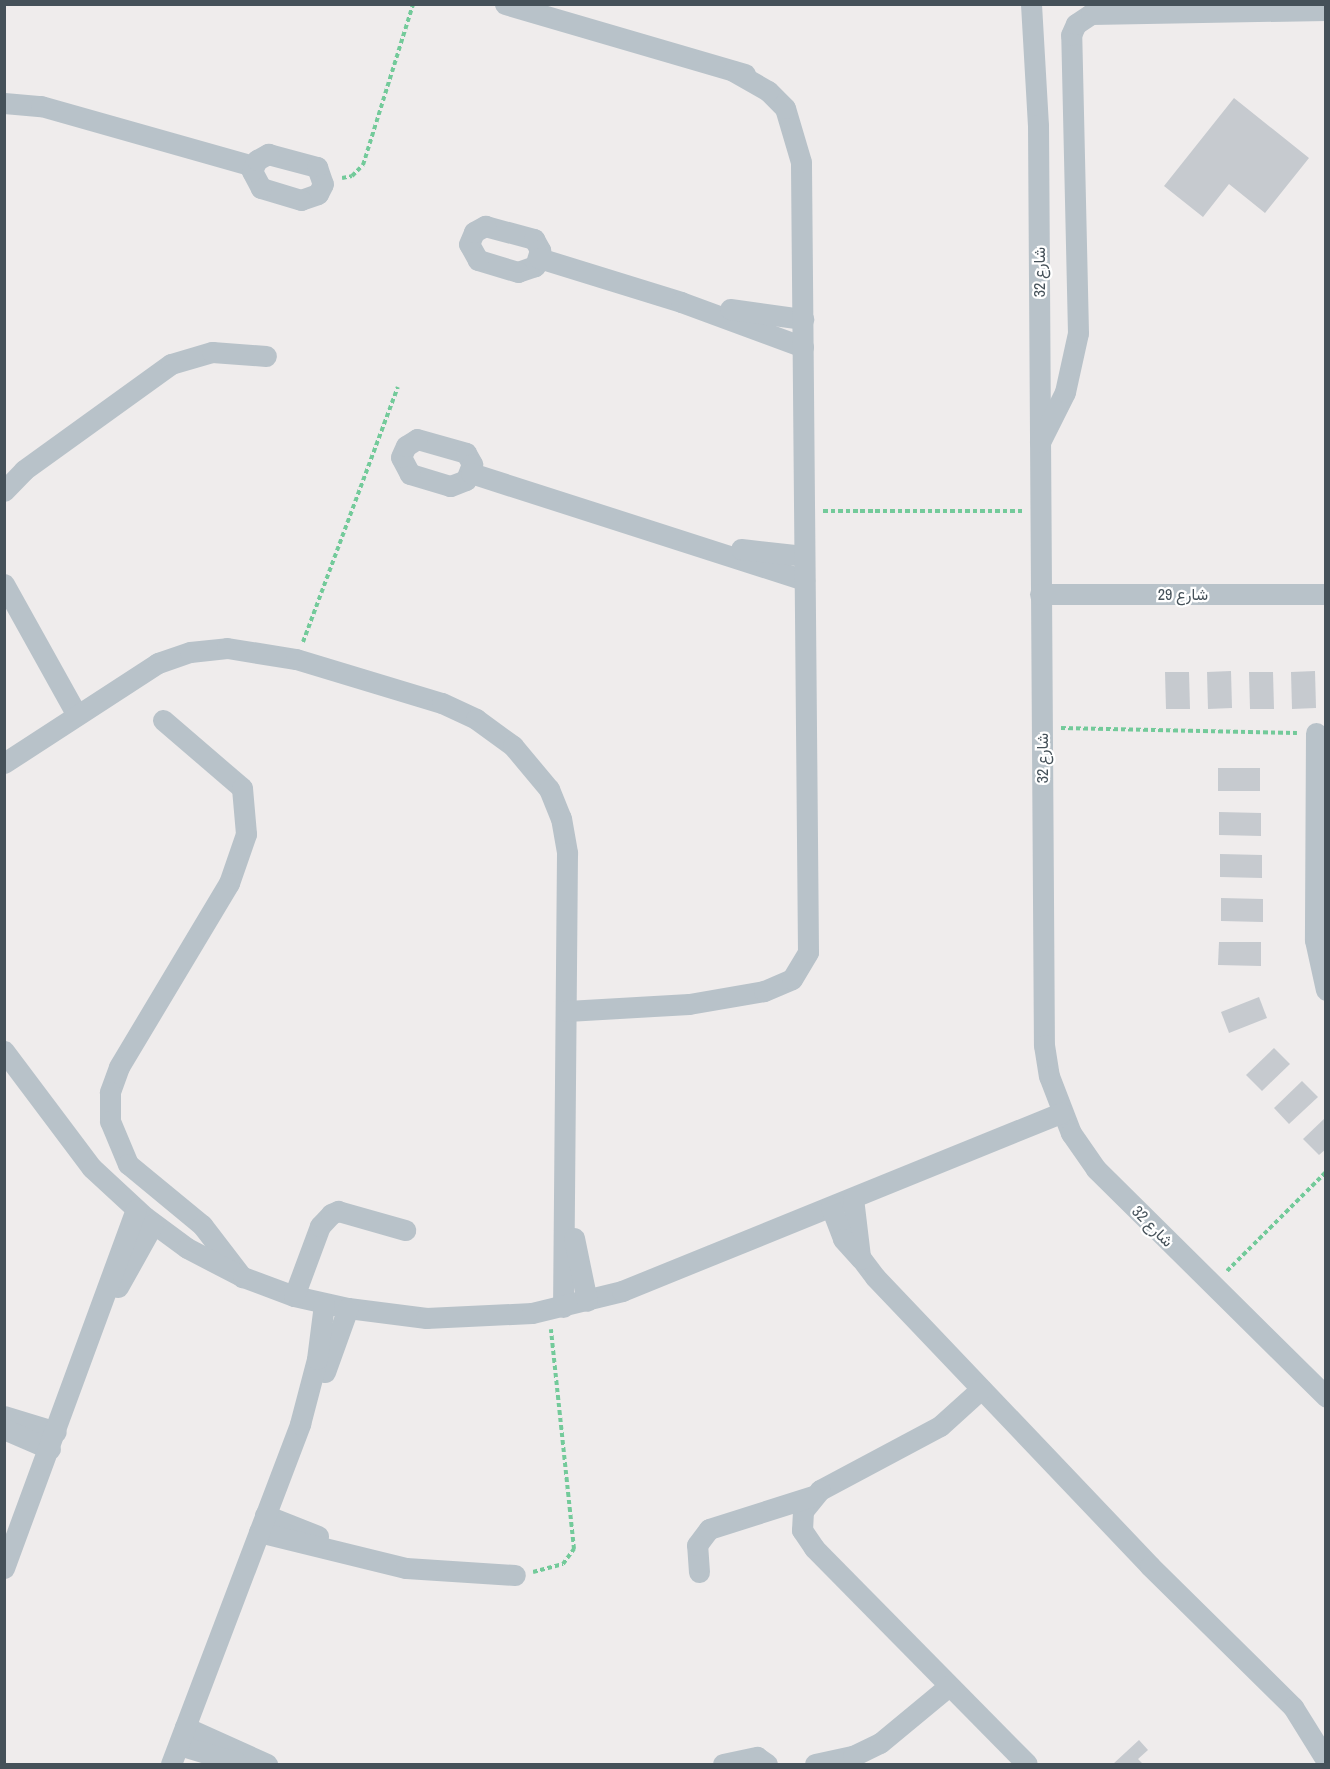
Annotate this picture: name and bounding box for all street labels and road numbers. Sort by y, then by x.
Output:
street label: شارع 32 [1029,247,1049,297]
street label: شارع 29 [1158,584,1208,604]
street label: شارع 32 [1032,733,1052,783]
street label: شارع 32 [1128,1201,1178,1251]

